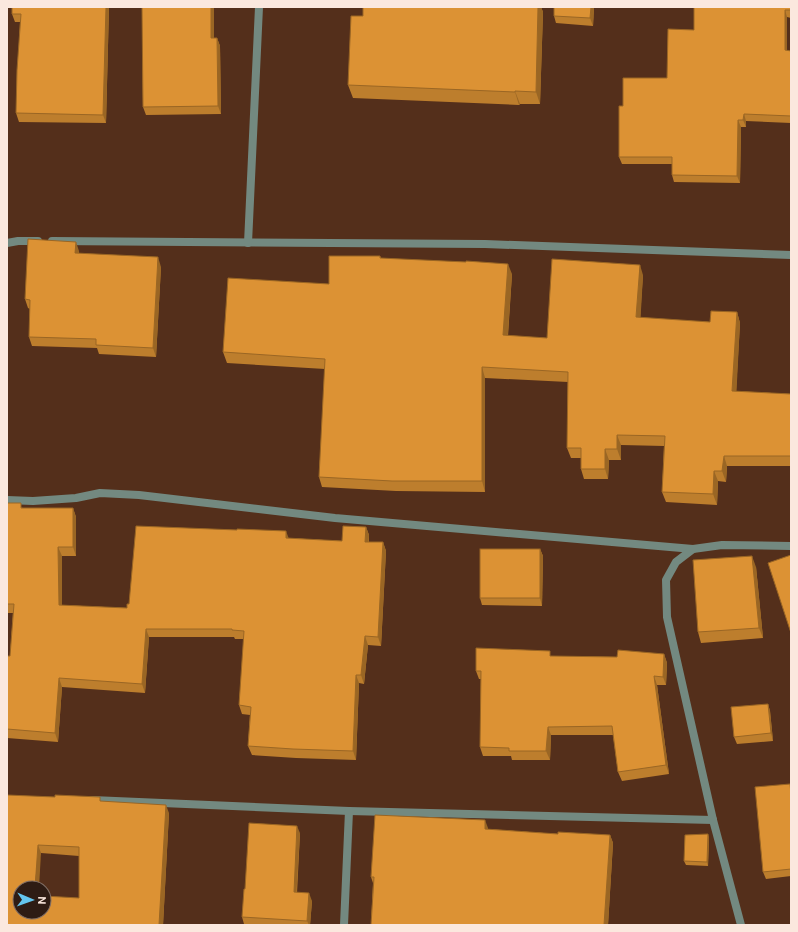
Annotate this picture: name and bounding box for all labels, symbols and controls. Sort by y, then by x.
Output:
north arrow [12,880,52,920]
text: N [35,896,49,905]

